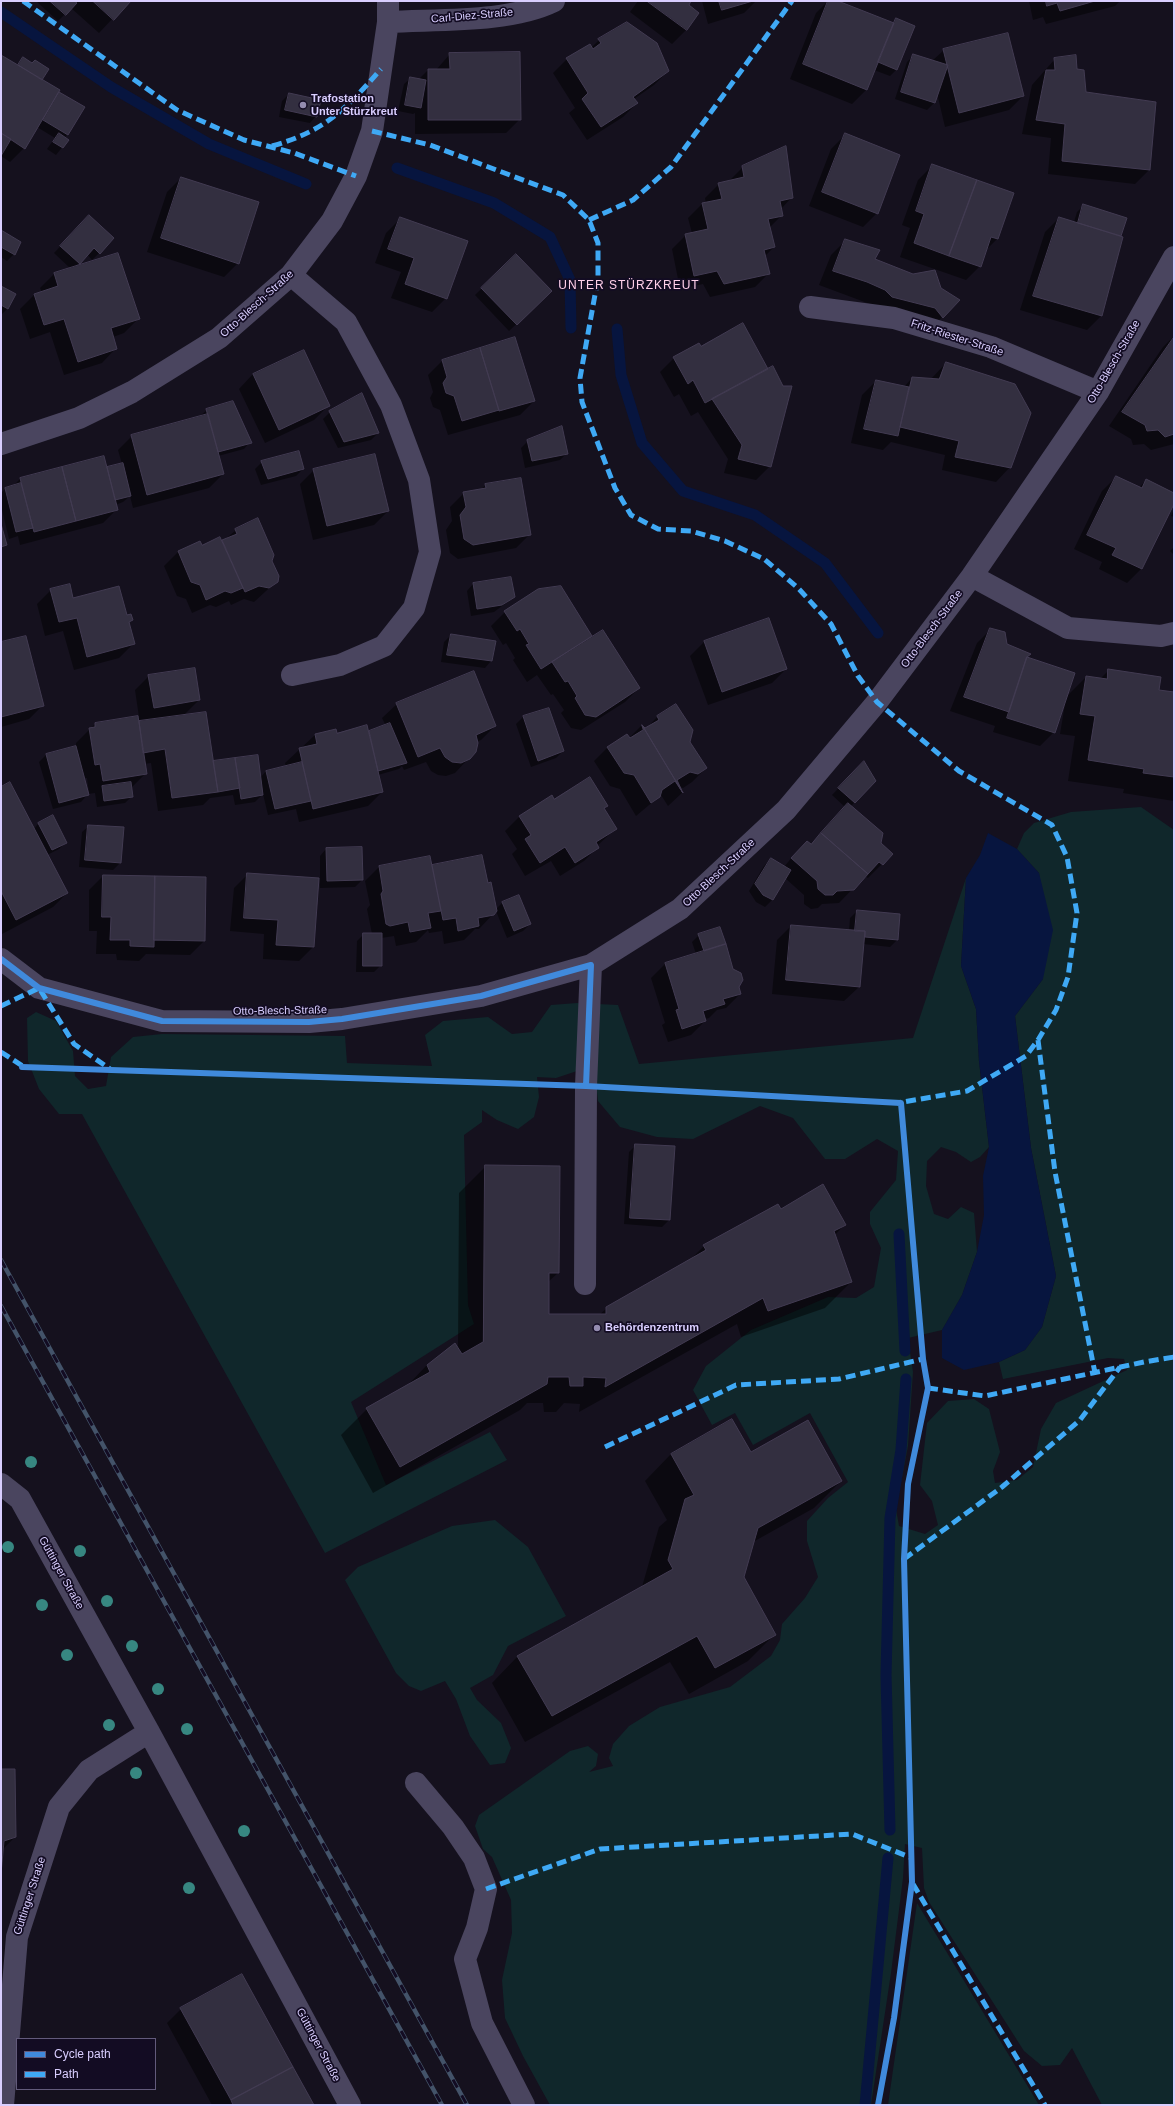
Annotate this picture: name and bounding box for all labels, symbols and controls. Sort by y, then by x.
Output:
street label: Carl-Diez-Straße [430,6,514,26]
place label: Trafostation Unter Stürzkreut [311,92,397,118]
marker: Trafostation Unter Stürzkreut [298,100,308,110]
street label: Otto-Blesch-Straße [218,268,296,340]
district label: UNTER STÜRZKREUT [558,279,700,293]
street label: Fritz-Riester-Straße [909,317,1005,359]
street label: Otto-Blesch-Straße [1085,318,1143,406]
street label: Otto-Blesch-Straße [898,587,966,671]
street label: Otto-Blesch-Straße [680,836,758,910]
street label: Otto-Blesch-Straße [233,1004,327,1018]
place label: Behördenzentrum [605,1321,699,1335]
marker: Behördenzentrum [592,1323,602,1333]
street label: Güttinger Straße [36,1534,86,1612]
street label: Güttinger Straße [11,1855,49,1937]
street label: Güttinger Straße [293,2006,343,2084]
legend [16,2038,156,2090]
text: Cycle path [54,2047,111,2061]
text: Path [54,2067,79,2081]

